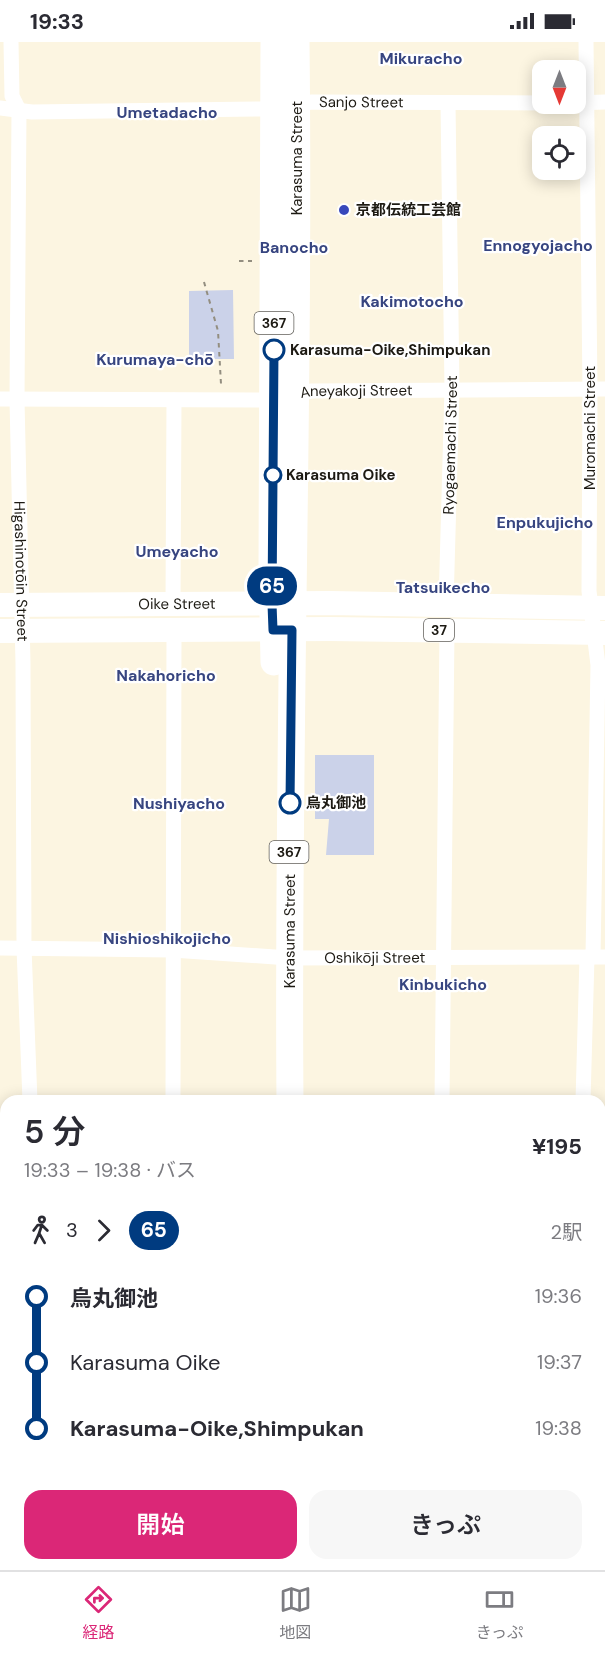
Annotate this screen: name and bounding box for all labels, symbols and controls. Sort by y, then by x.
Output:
text: 19:33 [30,7,84,36]
district label: Mikuracho [380,48,462,69]
north arrow [532,60,586,114]
map controls [532,60,586,180]
street label: Sanjo Street [319,92,404,112]
street label: Karasuma Street [287,101,307,215]
district label: Umetadacho [116,102,218,123]
button: locate [532,126,586,180]
place label: 京都伝統工芸館 [356,200,461,220]
marker: 京都伝統工芸館 [337,203,351,217]
district label: Ennogyojacho [483,235,593,256]
district label: Banocho [260,237,328,258]
district label: Kakimotocho [360,291,464,312]
road number: 367 [254,312,294,334]
marker: Karasuma-Oike,Shimpukan [263,339,285,361]
place label: Karasuma-Oike,Shimpukan [290,340,490,360]
district label: Kurumaya-chō [96,349,214,370]
street label: Muromachi Street [580,366,600,490]
street label: Ryogaemachi Street [439,375,462,515]
street label: Aneyakoji Street [298,380,413,403]
place label: Karasuma Oike [286,465,396,485]
marker: Karasuma Oike [264,466,282,484]
street label: Higashinotōin Street [9,501,33,642]
district label: Enpukujicho [497,512,593,533]
district label: Umeyacho [136,541,219,562]
line badge: 65 [245,566,299,606]
text: 65 [259,572,285,600]
district label: Tatsuikecho [396,577,490,598]
street label: Oike Street [138,594,216,614]
road number: 37 [424,619,454,641]
district label: Nakahoricho [116,665,216,686]
marker: 烏丸御池 [279,792,301,814]
district label: Nushiyacho [133,793,225,814]
place label: 烏丸御池 [306,793,366,813]
road number: 367 [270,841,308,863]
street label: Karasuma Street [280,874,300,988]
district label: Nishioshikojicho [103,928,231,949]
street label: Oshikōji Street [324,948,425,968]
district label: Kinbukicho [399,974,487,995]
text: 5 分 [24,1110,85,1153]
text: ¥195 [532,1132,582,1161]
text: 19:33 – 19:38 · バス [24,1157,196,1183]
icon: walk [24,1214,57,1247]
icon: forward [87,1214,120,1247]
text: 65 [141,1216,167,1244]
text: 3 [66,1217,78,1243]
text: 2駅 [550,1219,582,1245]
text: 19:36 [535,1283,582,1309]
text: 烏丸御池 [70,1284,158,1313]
text: Karasuma Oike [70,1348,221,1377]
text: 19:37 [537,1349,582,1375]
text: Karasuma-Oike,Shimpukan [70,1414,364,1443]
text: 19:38 [535,1415,582,1441]
button: 開始 [24,1490,297,1559]
button: きっぷ [309,1490,582,1559]
tab: 経路 [82,1583,115,1643]
tab: 地図 [279,1583,312,1643]
tab: きっぷ [476,1583,523,1643]

